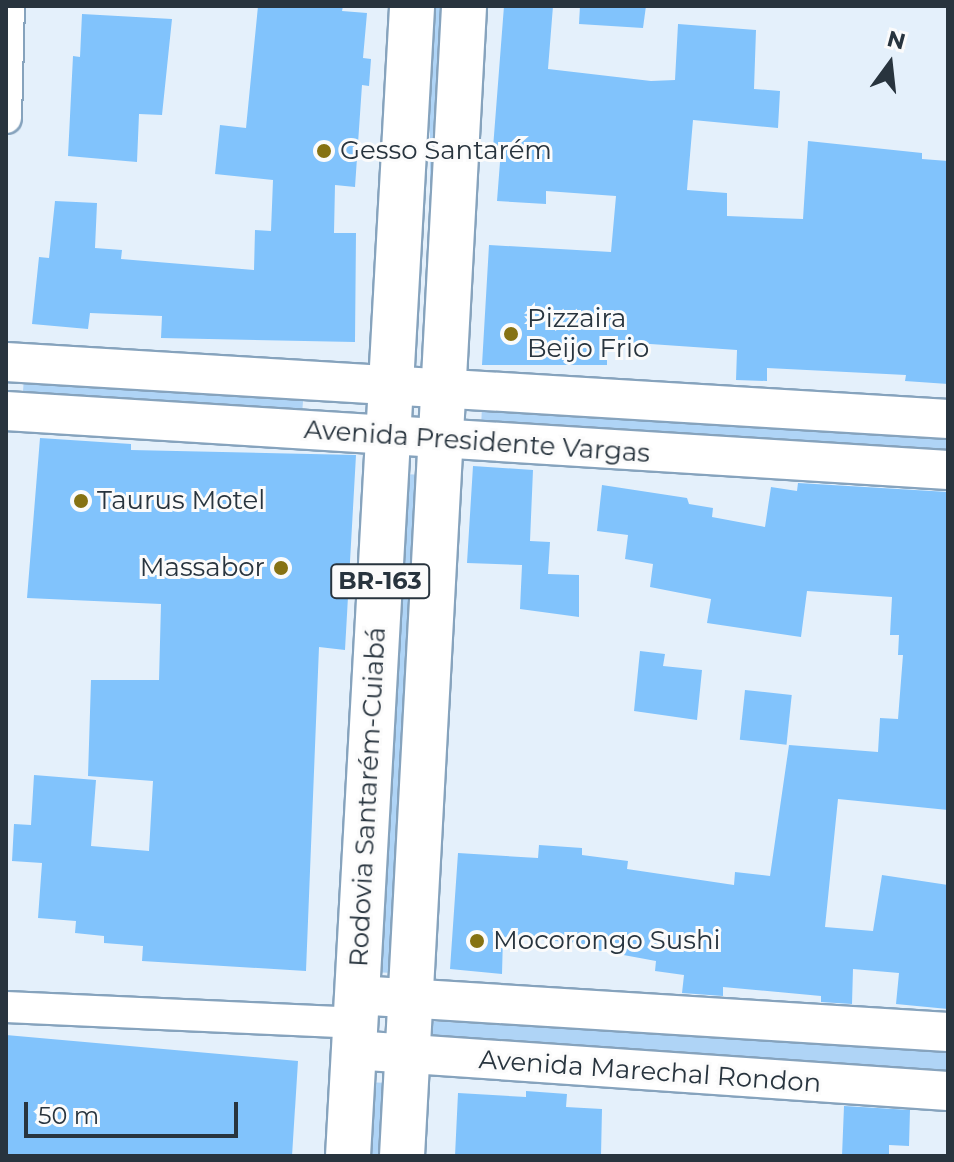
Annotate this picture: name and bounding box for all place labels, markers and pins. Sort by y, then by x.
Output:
place label: Gesso Santarém [340,135,552,167]
marker: Gesso Santarém [315,142,333,160]
place label: Pizzaira Beijo Frio [527,303,649,364]
marker: Pizzaira Beijo Frio [502,325,520,343]
place label: Taurus Motel [97,485,265,517]
marker: Taurus Motel [72,492,90,510]
place label: Massabor [140,552,265,584]
marker: Massabor [272,559,290,577]
place label: Mocorongo Sushi [493,925,720,957]
marker: Mocorongo Sushi [468,932,486,950]

